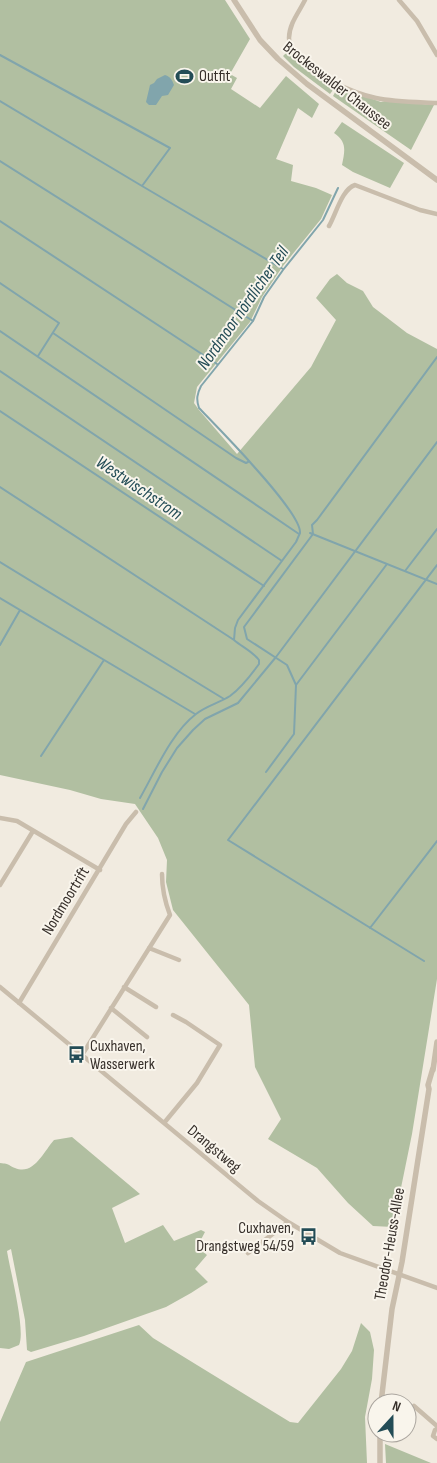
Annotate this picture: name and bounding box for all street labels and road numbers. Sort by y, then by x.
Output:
street label: Brockeswalder Chaussee [279,38,395,134]
street label: Nordmoortrift [38,863,94,939]
street label: Drangstweg [183,1121,245,1177]
street label: Theodor-Heuss-Allee [371,1186,409,1302]

